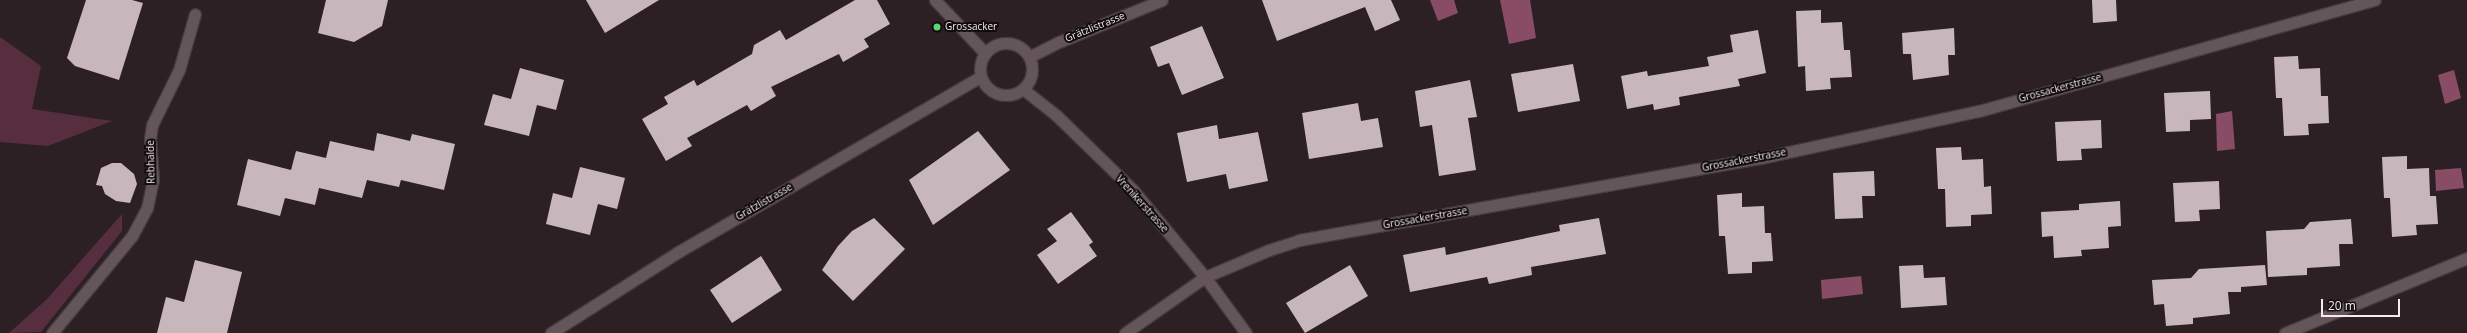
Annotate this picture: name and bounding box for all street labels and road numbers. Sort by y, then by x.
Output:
street label: Grätzlistrasse [1063,10,1127,44]
street label: Grossackerstrasse [2017,71,2103,105]
street label: Rebhalde [145,140,157,184]
street label: Grossackerstrasse [1701,146,1787,174]
street label: Vrenikerstrasse [1113,173,1171,235]
street label: Grätzlistrasse [734,181,794,223]
street label: Grossackerstrasse [1382,205,1468,231]

